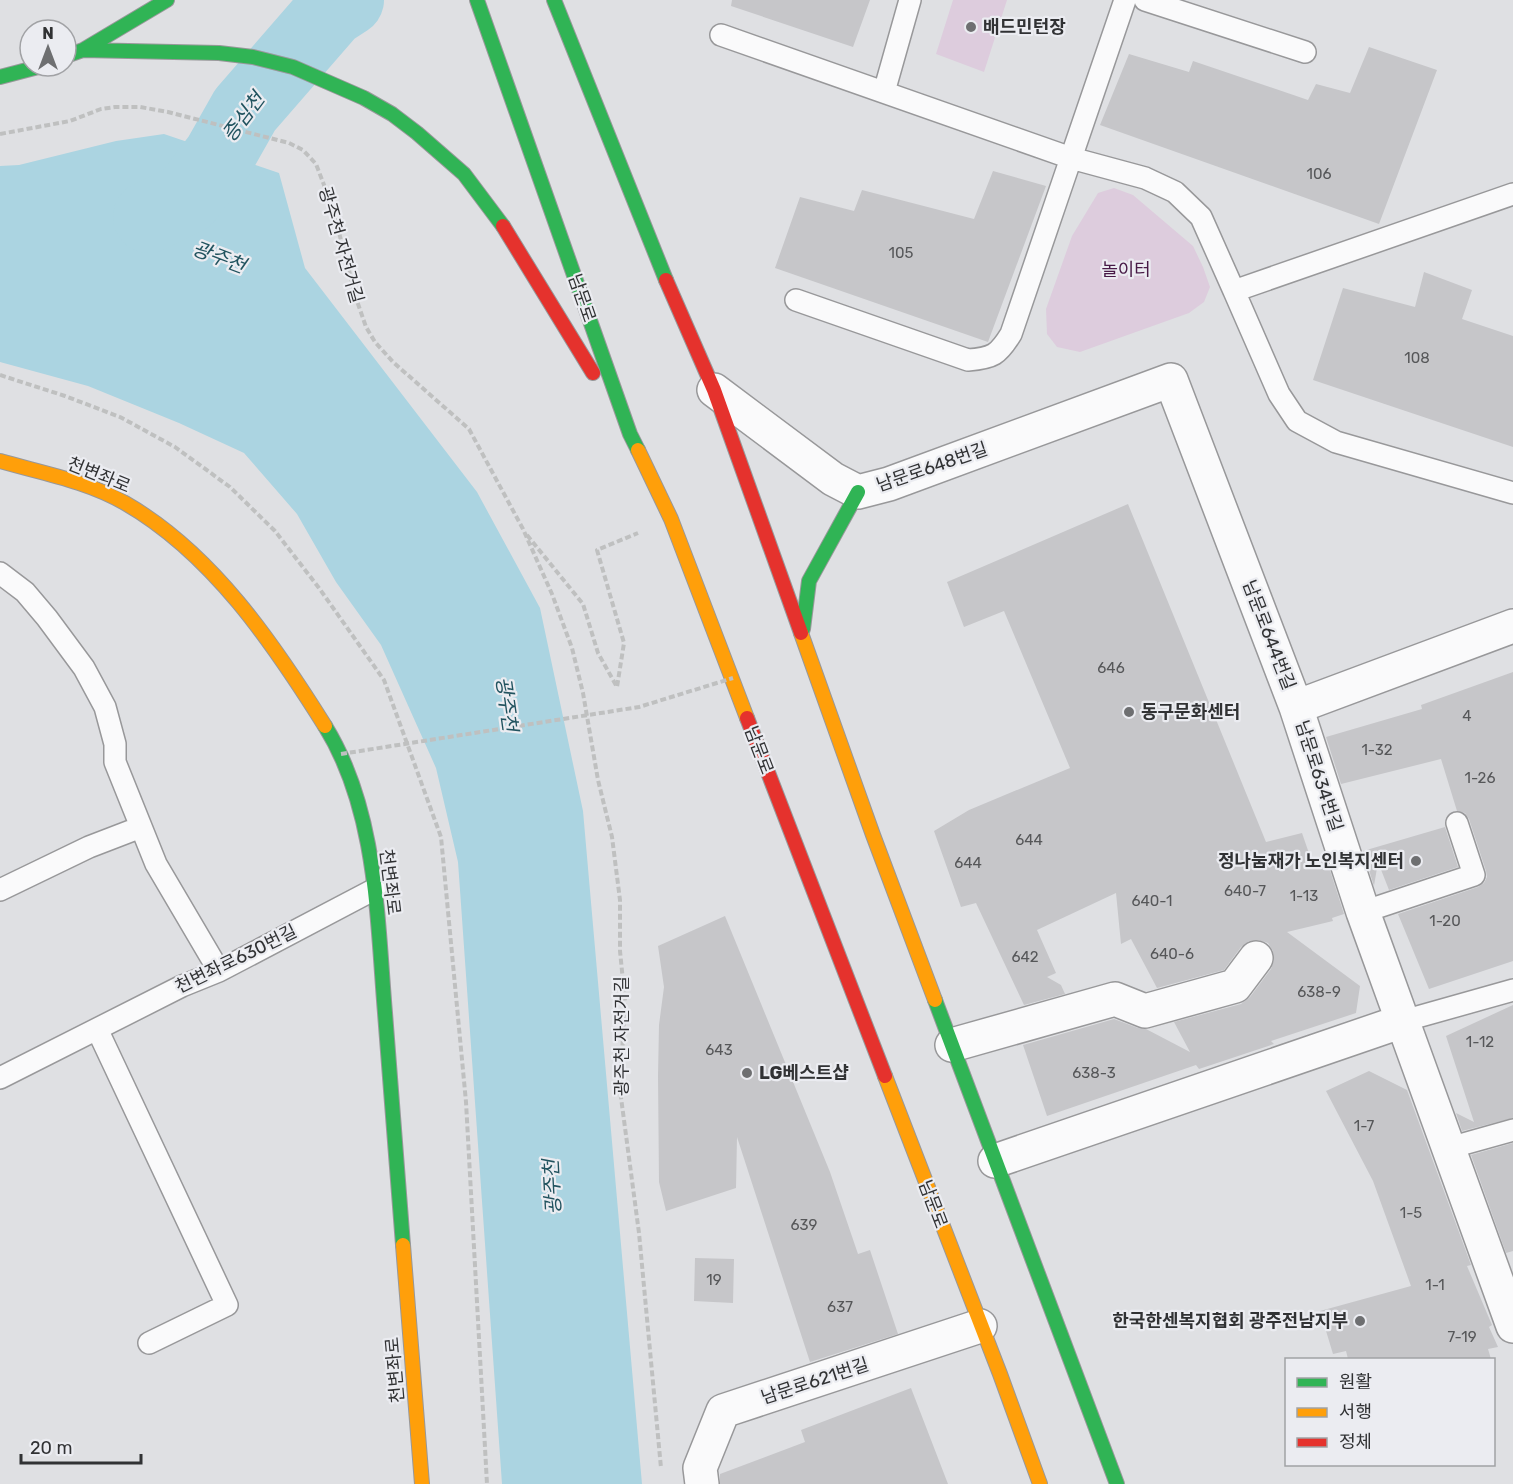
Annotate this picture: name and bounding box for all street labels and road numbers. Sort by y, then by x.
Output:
street label: 광주천 자전거길 [314,184,368,306]
street label: 남문로 [564,271,600,325]
street label: 남문로648번길 [873,438,991,496]
street label: 천변좌로 [64,452,134,498]
street label: 남문로644번길 [1238,577,1300,693]
street label: 남문로634번길 [1291,718,1347,834]
street label: 남문로 [740,723,778,777]
street label: 천변좌로 [375,848,405,916]
street label: 천변좌로630번길 [172,920,300,998]
street label: 광주천 자전거길 [611,976,633,1096]
street label: 남문로 [914,1177,952,1231]
street label: 천변좌로 [381,1336,409,1404]
street label: 남문로621번길 [758,1353,872,1409]

